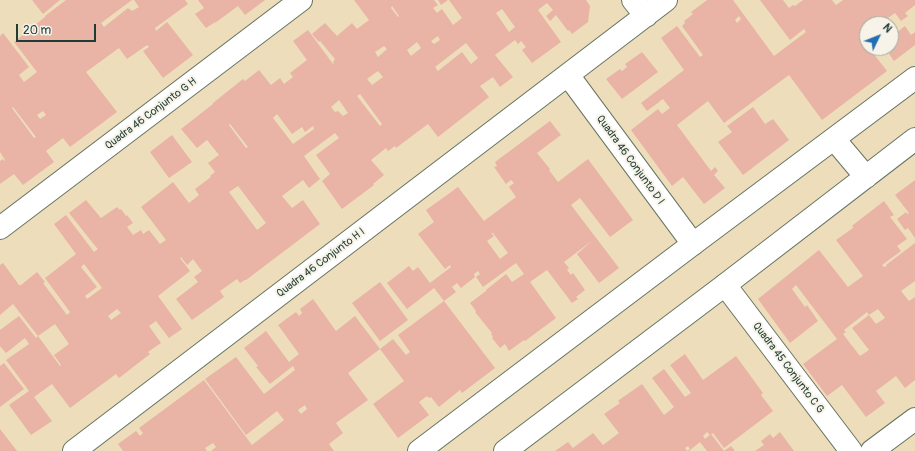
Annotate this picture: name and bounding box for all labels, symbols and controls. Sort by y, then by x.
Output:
scale bar [18,16,98,42]
north arrow [859,16,899,56]
text: N [880,21,895,35]
text: 20 m [23,23,51,38]
street label: Quadra 46 Conjunto G H [103,75,199,153]
street label: Quadra 46 Conjunto D I [593,113,667,207]
street label: Quadra 46 Conjunto H I [274,225,368,301]
street label: Quadra 45 Conjunto C G [749,320,827,416]

